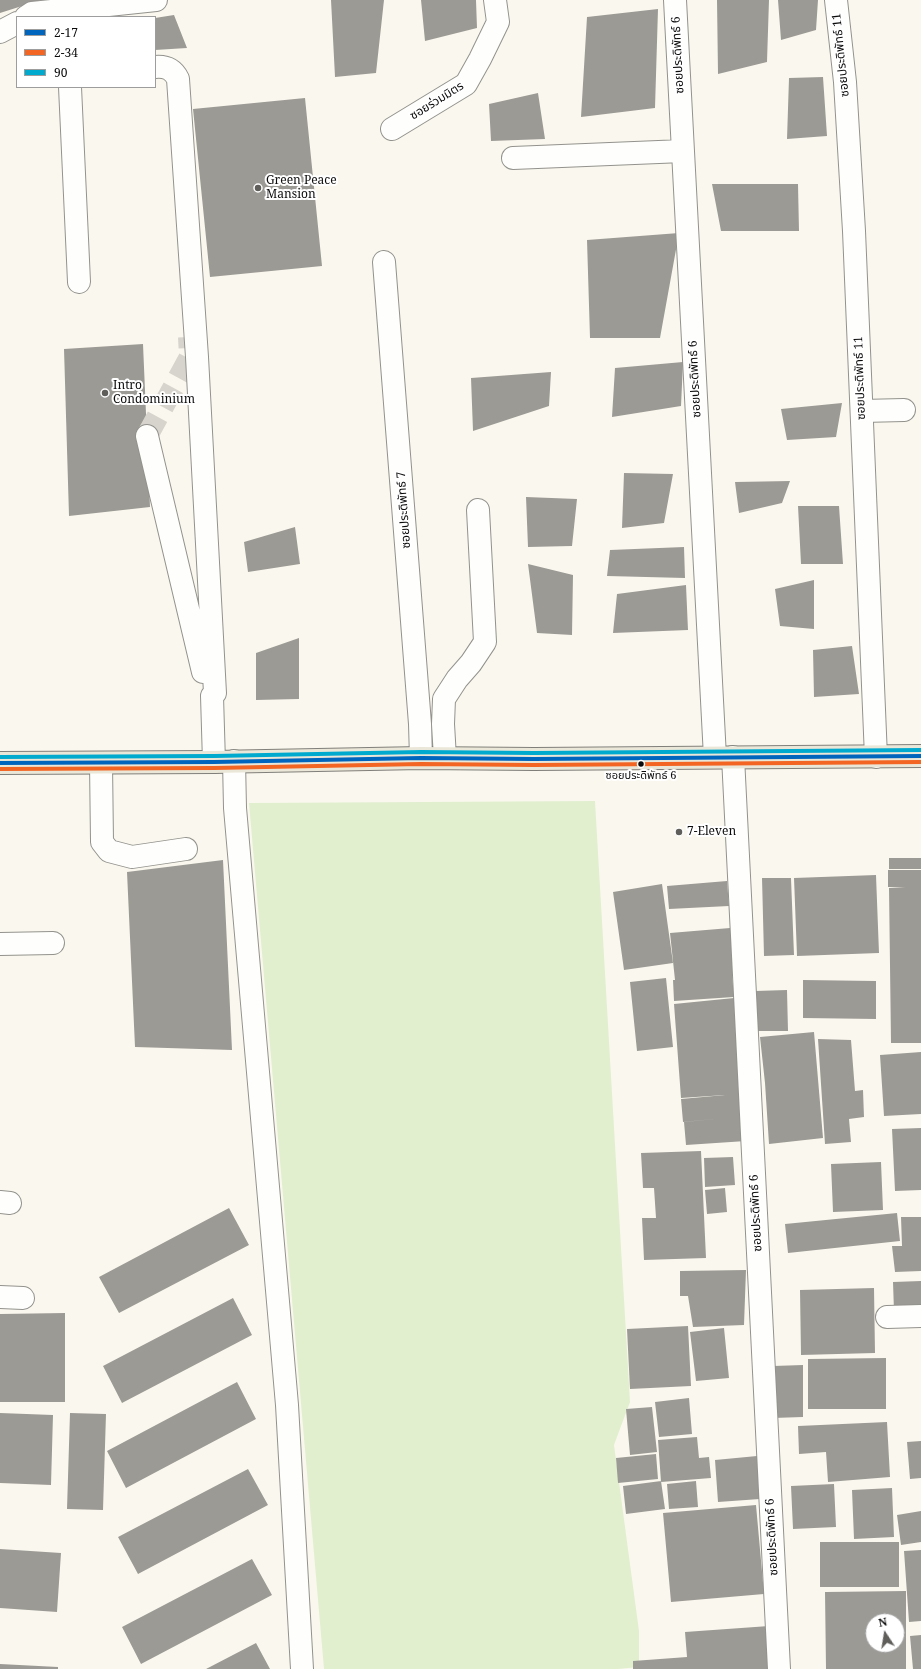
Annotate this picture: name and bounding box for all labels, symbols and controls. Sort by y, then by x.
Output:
street label: ซอยประดิพัทธ์ 11 [829,12,853,98]
legend [16,16,156,88]
street label: ซอยประดิพัทธ์ 6 [669,16,687,94]
text: 2-17 [54,24,78,41]
text: 2-34 [54,44,78,61]
text: 90 [54,64,67,81]
street label: ซอยร่วมมิตร [407,79,467,123]
place label: Green Peace Mansion [266,174,337,202]
marker: Green Peace Mansion [253,183,263,193]
street label: ซอยประดิพัทธ์ 11 [851,336,869,420]
street label: ซอยประดิพัทธ์ 6 [686,340,704,418]
place label: Intro Condominium [113,379,195,407]
marker: Intro Condominium [100,388,110,398]
street label: ซอยประดิพัทธ์ 7 [394,471,414,549]
marker: ซอยประดิพัทธ์ 6 [636,759,646,769]
place label: ซอยประดิพัทธ์ 6 [606,769,676,783]
place label: 7-Eleven [687,825,736,839]
marker: 7-Eleven [674,827,684,837]
street label: ซอยประดิพัทธ์ 6 [747,1174,765,1252]
street label: ซอยประดิพัทธ์ 6 [763,1498,781,1576]
north arrow [865,1613,905,1653]
text: N [877,1614,888,1630]

